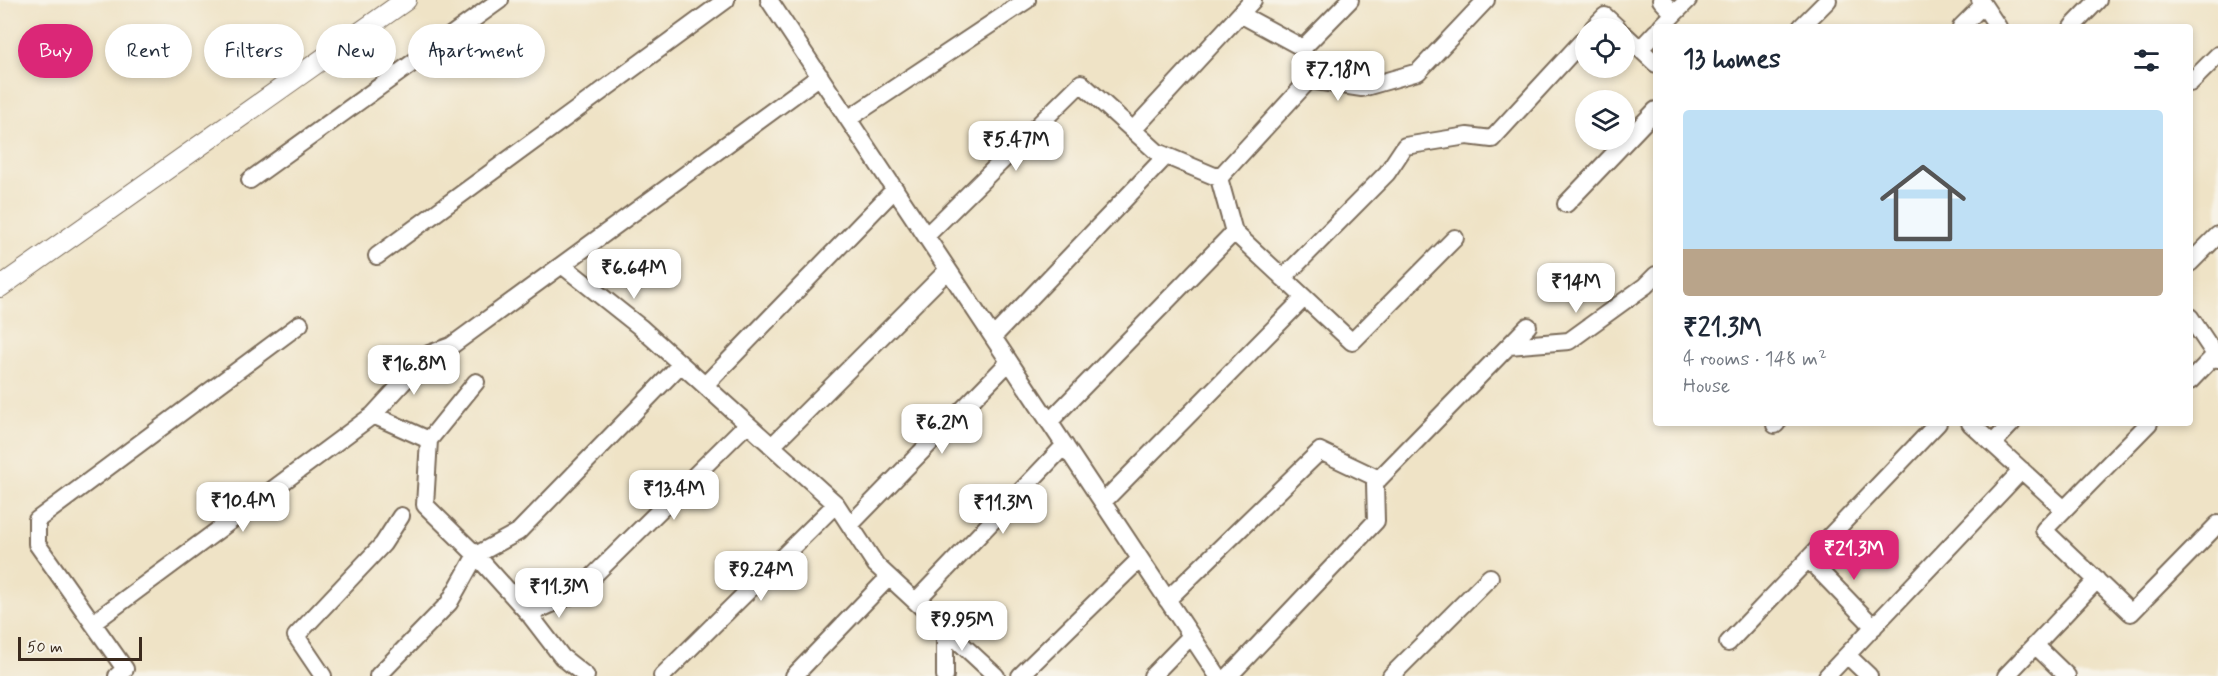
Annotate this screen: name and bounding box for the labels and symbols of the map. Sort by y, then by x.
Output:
pin: ₹7.18M [1289,51,1387,102]
pin: ₹5.47M [967,121,1065,172]
pin: ₹6.64M [585,249,683,300]
pin: ₹14M [1540,263,1612,314]
pin: ₹16.8M [365,345,463,396]
pin: ₹6.2M [900,404,984,455]
pin: ₹13.4M [625,470,723,521]
pin: ₹10.4M [194,482,292,533]
pin: ₹11.3M [954,484,1052,535]
pin: ₹21.3M [1805,530,1903,581]
pin: ₹9.24M [712,551,810,602]
pin: ₹11.3M [510,568,608,619]
pin: ₹9.95M [913,601,1011,652]
scale bar [18,634,142,662]

